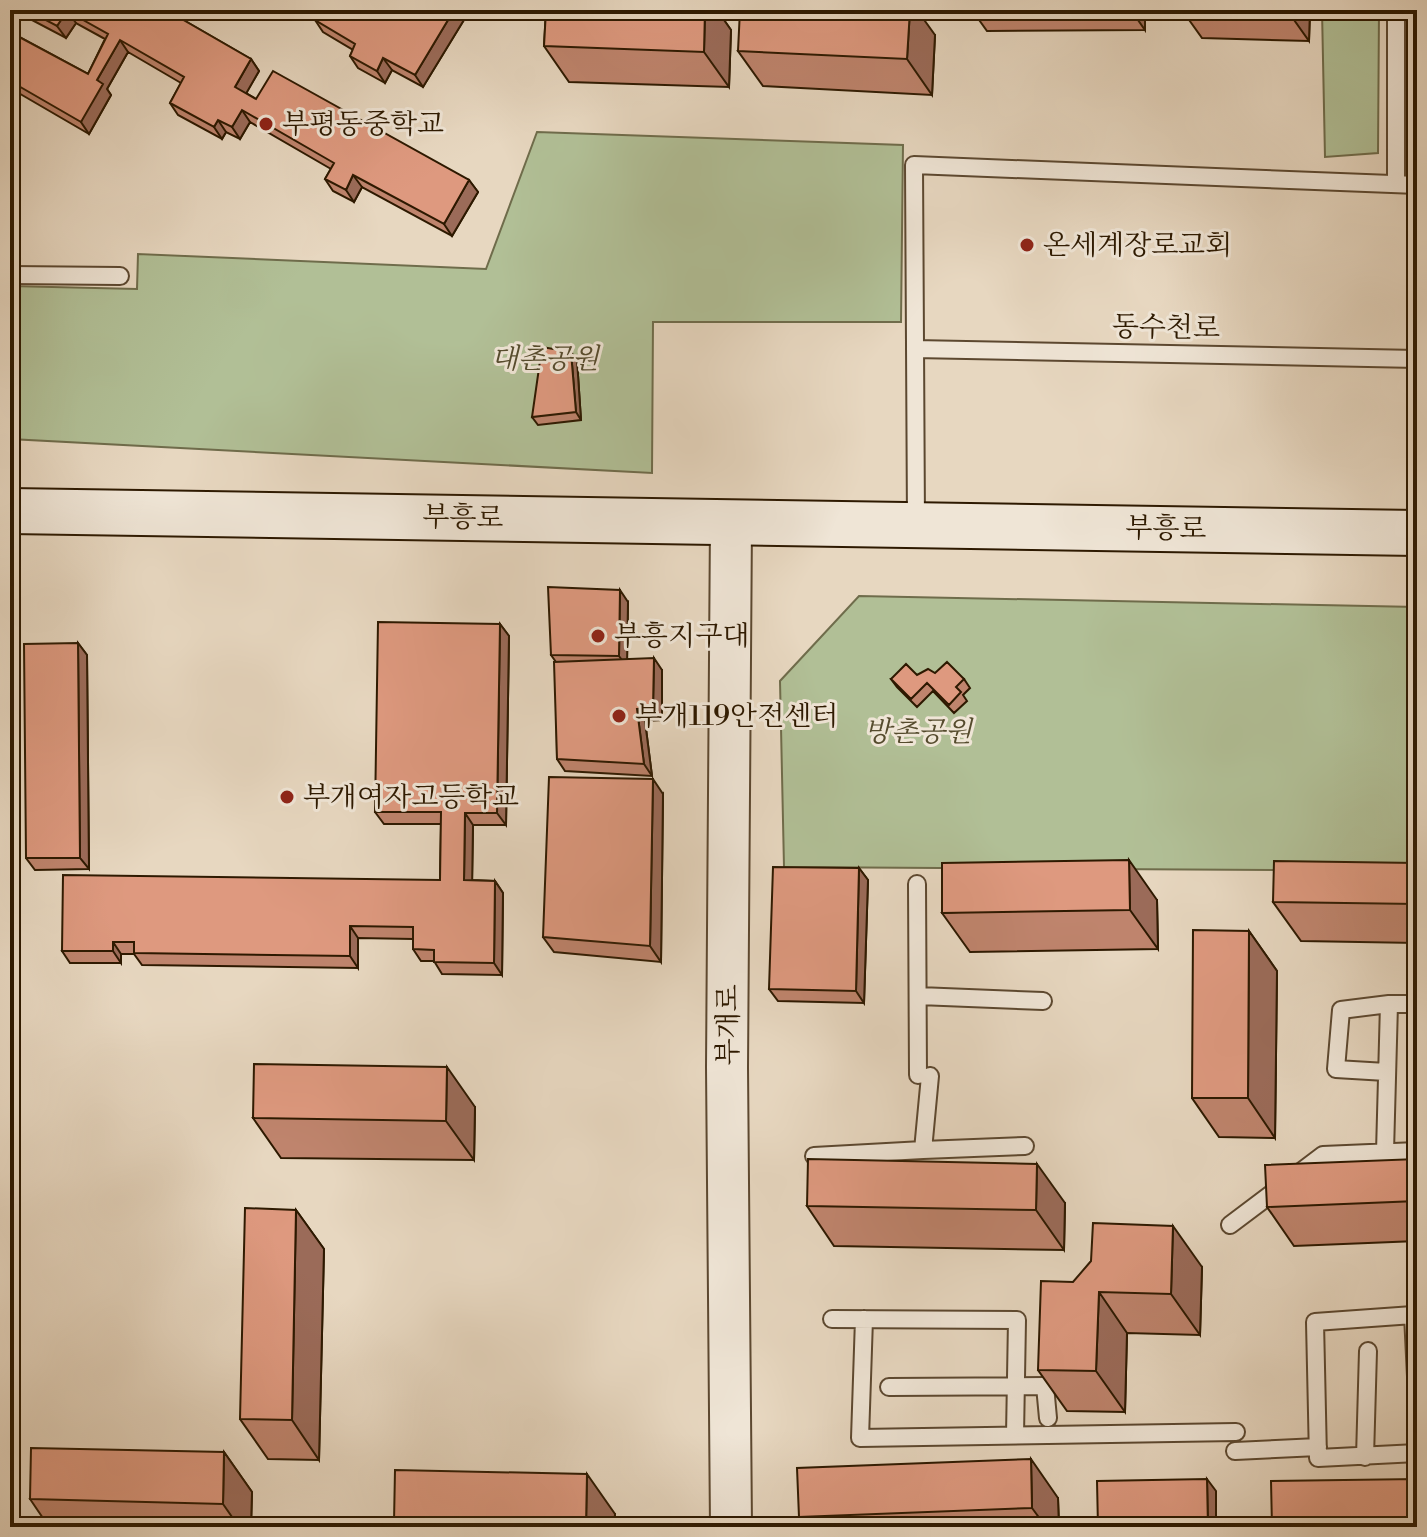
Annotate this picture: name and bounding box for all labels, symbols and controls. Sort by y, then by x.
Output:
place label: 부평동중학교 [282,107,444,142]
marker: 부평동중학교 [257,115,275,133]
place label: 온세계장로교회 [1043,228,1232,263]
marker: 온세계장로교회 [1018,236,1036,254]
street label: 동수천로 [1112,310,1220,346]
park label: 대촌공원 [491,342,601,377]
street label: 부흥로 [422,500,504,536]
street label: 부흥로 [1125,511,1207,547]
place label: 부흥지구대 [614,619,749,654]
marker: 부흥지구대 [589,627,607,645]
place label: 부개119안전센터 [635,699,838,734]
marker: 부개119안전센터 [610,707,628,725]
park label: 방촌공원 [864,715,974,750]
place label: 부개여자고등학교 [303,780,519,815]
marker: 부개여자고등학교 [278,788,296,806]
street label: 부개로 [711,984,746,1066]

